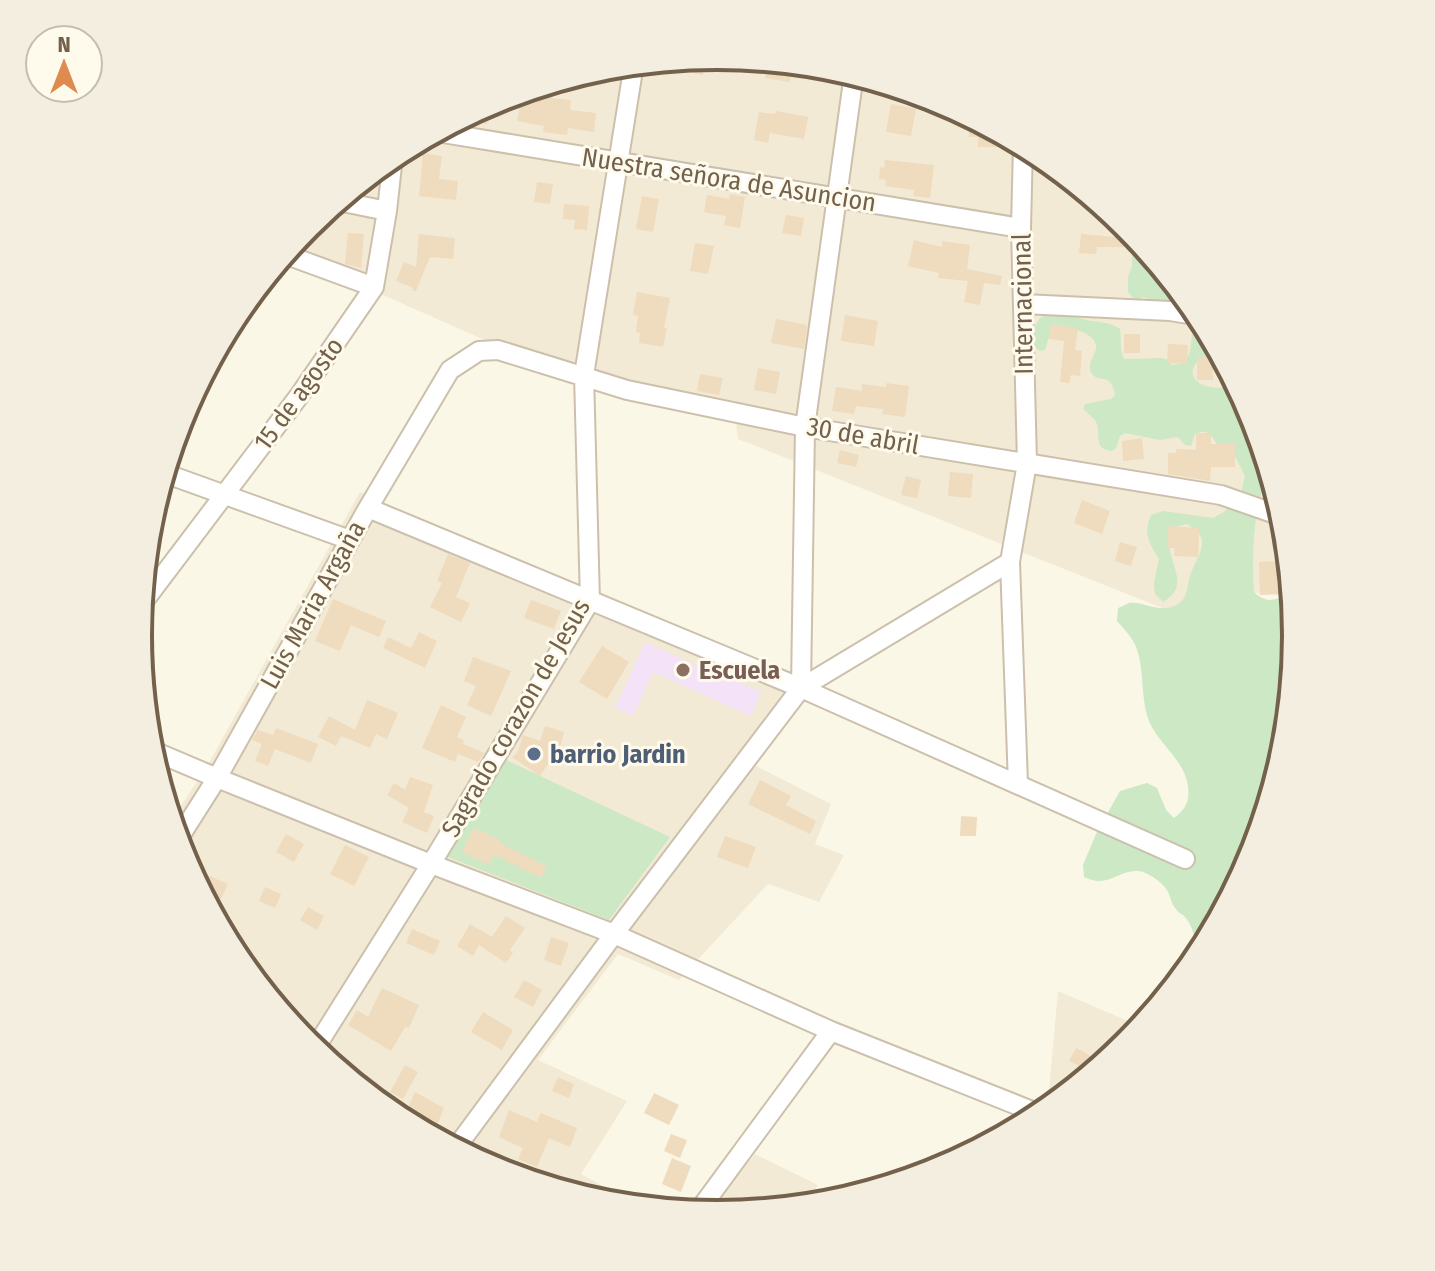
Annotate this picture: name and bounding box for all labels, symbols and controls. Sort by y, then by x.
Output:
north arrow [24,24,104,104]
text: N [57,31,71,58]
street label: Nuestra señora de Asuncion [580,141,878,219]
street label: Internacional [1006,233,1040,375]
street label: 15 de agosto [248,332,350,456]
street label: 30 de abril [804,411,922,461]
street label: Luis Maria Argaña [254,515,372,695]
street label: Sagrado corazon de Jesus [435,593,597,843]
place label: Escuela [699,655,780,686]
marker: Escuela [674,661,692,679]
place label: barrio Jardin [550,739,686,770]
marker: barrio Jardin [525,745,543,763]

